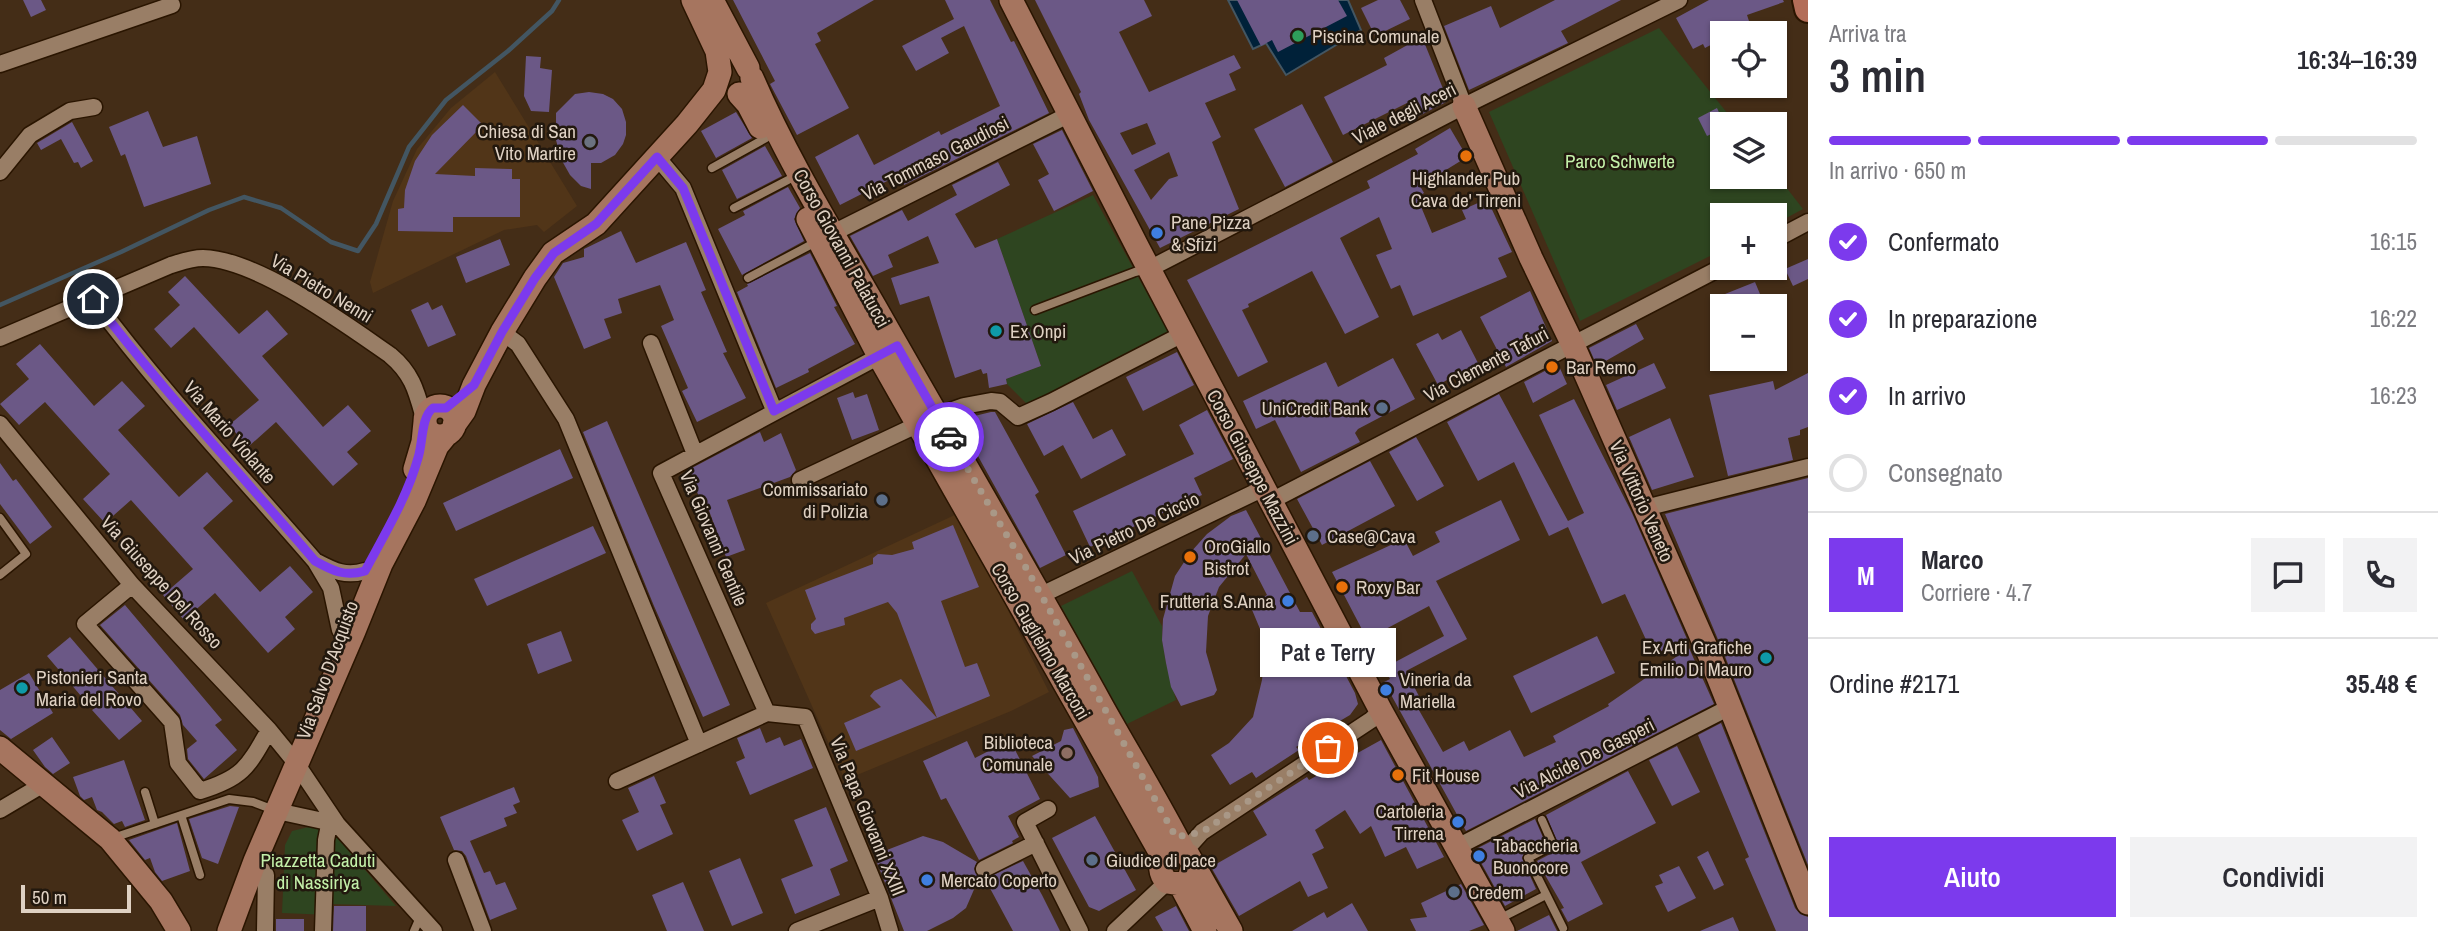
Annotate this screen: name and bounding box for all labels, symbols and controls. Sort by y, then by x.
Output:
text: Arriva tra [1829,18,1907,49]
map controls [1710,21,1787,371]
button: locate [1710,21,1787,98]
place label: Piscina Comunale [1312,23,1439,49]
marker: Piscina Comunale [1290,28,1306,44]
text: 16:34–16:39 [2297,42,2417,77]
text: 3 min [1829,44,1926,106]
street label: Viale degli Aceri [1348,76,1460,150]
street label: Via Tommaso Gaudiosi [857,110,1013,206]
button: layers [1710,112,1787,189]
place label: Chiesa di San Vito Martire [477,118,576,166]
marker: Chiesa di San Vito Martire [582,134,598,150]
marker: Highlander Pub Cava de' Tirreni [1458,148,1474,164]
park label: Parco Schwerte [1565,148,1675,174]
text: In arrivo · 650 m [1829,155,1966,186]
street label: Corso Giovanni Palatucci [788,164,896,332]
place label: Highlander Pub Cava de' Tirreni [1411,165,1521,213]
button: + [1710,203,1787,280]
place label: Pane Pizza & Sfizi [1171,209,1251,257]
icon: check [1829,223,1867,261]
text: Confermato [1888,224,1999,259]
marker: Pane Pizza & Sfizi [1149,225,1165,241]
text: 16:15 [2370,226,2417,257]
street label: Via Pietro Nenni [266,247,378,329]
pin [63,269,123,329]
icon: home [74,280,112,318]
button: − [1710,294,1787,371]
icon: check [1829,300,1867,338]
text: In preparazione [1888,301,2037,336]
text: 16:22 [2370,303,2417,334]
place label: Ex Onpi [1010,318,1066,344]
street label: Via Clemente Tafuri [1419,320,1553,408]
marker: Ex Onpi [988,323,1004,339]
place label: Bar Remo [1566,354,1636,380]
marker: Bar Remo [1544,359,1560,375]
street label: Via Mario Violante [178,375,282,489]
icon: check [1829,377,1867,415]
text: In arrivo [1888,378,1966,413]
text: 16:23 [2370,380,2417,411]
street label: Corso Giuseppe Mazzini [1201,385,1305,549]
place label: UniCredit Bank [1261,395,1368,421]
marker: UniCredit Bank [1374,400,1390,416]
courier [914,402,984,472]
icon: car [930,418,968,456]
street label: Via Vittorio Veneto [1604,436,1680,566]
text: Consegnato [1888,455,2003,490]
street label: Via Giovanni Gentile [674,466,754,610]
place label: Commissariato di Polizia [762,476,868,524]
street label: Via Pietro De Ciccio [1065,485,1203,571]
marker: Commissariato di Polizia [874,492,890,508]
street label: Via Giuseppe Del Rosso [95,510,229,654]
place label: Case@Cava [1327,523,1416,549]
marker: Case@Cava [1305,528,1321,544]
place label: OroGiallo Bistrot [1204,533,1271,581]
button: chat [2251,538,2325,612]
button: phone [2343,538,2417,612]
text: Marco [1921,542,1984,577]
marker: OroGiallo Bistrot [1182,549,1198,565]
street label: Corso Guglielmo Marconi [985,558,1097,724]
text: M [1857,558,1875,593]
place label: Roxy Bar [1356,574,1421,600]
text: Corriere · 4.7 [1921,577,2032,608]
marker: Roxy Bar [1334,579,1350,595]
place label: Frutteria S.Anna [1160,588,1274,614]
marker: Frutteria S.Anna [1280,593,1296,609]
street label: Via Salvo D'Acquisto [290,597,364,743]
callout: Pat e Terry [1260,629,1396,678]
place label: Ex Arti Grafiche Emilio Di Mauro [1639,634,1752,682]
text: Pat e Terry [1281,637,1375,668]
marker: Ex Arti Grafiche Emilio Di Mauro [1758,650,1774,666]
place label: Pistonieri Santa Maria del Rovo [36,664,148,712]
place label: Vineria da Mariella [1400,666,1472,714]
text: Ordine #2171 [1829,666,1959,701]
text: 35.48 € [2346,666,2417,701]
marker: Pistonieri Santa Maria del Rovo [14,680,30,696]
marker: Vineria da Mariella [1378,682,1394,698]
street label: Via Alcide De Gasperi [1510,711,1658,805]
pin [1298,718,1358,778]
place label: Biblioteca Comunale [982,729,1053,777]
icon: bag [1309,729,1347,767]
street label: Via Papa Giovanni XXIII [824,733,912,899]
marker: Biblioteca Comunale [1059,745,1075,761]
place label: Fit House [1412,762,1480,788]
marker: Fit House [1390,767,1406,783]
place label: Cartoleria Tirrena [1376,798,1444,846]
marker: Cartoleria Tirrena [1450,814,1466,830]
place label: Tabaccheria Buonocore [1493,832,1579,880]
button: Aiuto [1829,837,2116,917]
button: Condividi [2130,837,2417,917]
park label: Piazzetta Caduti di Nassiriya [260,847,376,895]
place label: Giudice di pace [1106,847,1216,873]
marker: Tabaccheria Buonocore [1471,848,1487,864]
marker: Giudice di pace [1084,852,1100,868]
place label: Mercato Coperto [941,867,1057,893]
marker: Mercato Coperto [919,872,935,888]
place label: Credem [1468,879,1523,905]
scale bar [21,882,131,914]
text: 50 m [32,884,67,910]
marker: Credem [1446,884,1462,900]

